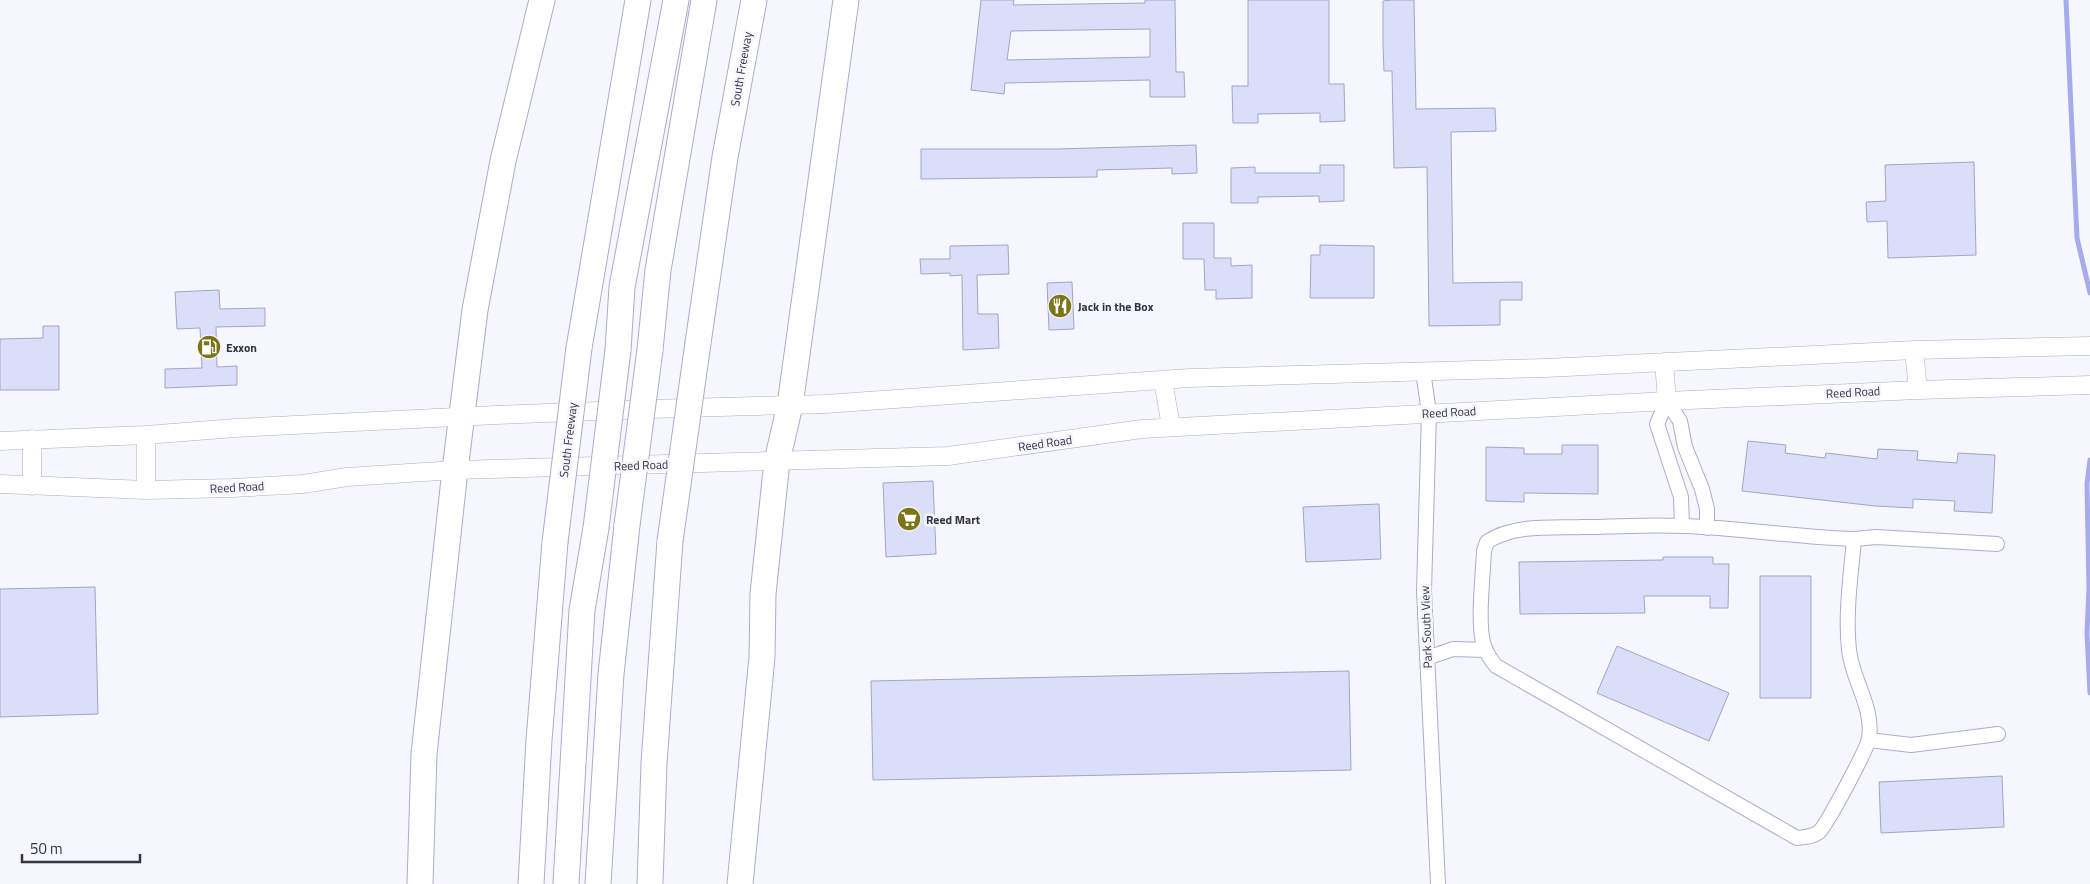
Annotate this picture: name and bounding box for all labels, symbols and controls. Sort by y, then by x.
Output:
street label: South Freeway [725,30,757,108]
restaurant icon: Jack in the Box [1047,293,1073,319]
place label: Jack in the Box [1078,297,1154,316]
fuel station icon: Exxon [196,334,222,360]
place label: Exxon [226,338,257,357]
street label: Reed Road [1825,381,1881,403]
street label: South Freeway [554,401,582,479]
street label: Reed Road [1421,401,1477,423]
street label: Reed Road [1017,430,1073,456]
street label: Reed Road [613,455,669,475]
street label: Reed Road [209,476,265,498]
supermarket icon: Reed Mart [896,506,922,532]
place label: Reed Mart [926,510,981,529]
street label: Park South View [1415,585,1437,669]
scale bar [22,832,140,864]
text: 50 m [30,837,63,860]

